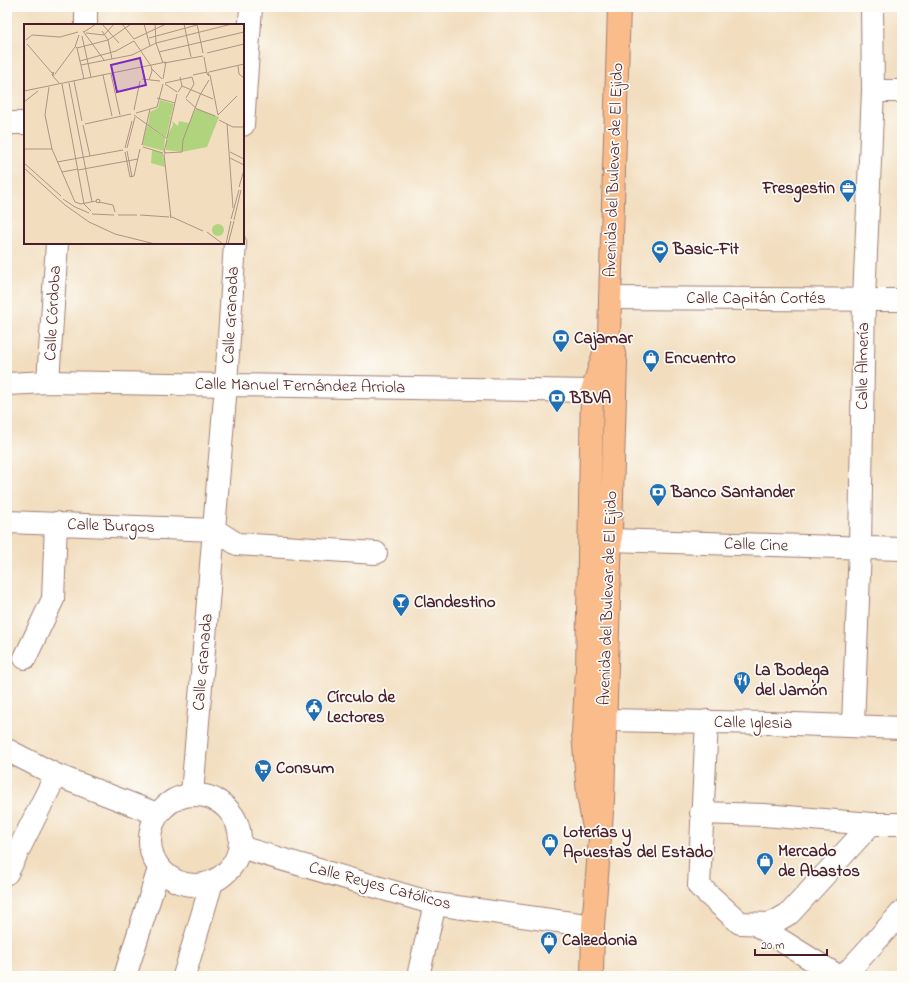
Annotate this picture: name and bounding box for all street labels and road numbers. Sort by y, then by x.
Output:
street label: Avenida del Bulevar de El Ejido [598,62,630,278]
street label: Calle Córdoba [38,265,68,361]
street label: Calle Granada [216,266,246,364]
street label: Calle Capitán Cortés [686,286,826,311]
street label: Calle Almería [850,322,876,410]
street label: Calle Manuel Fernández Arriola [194,372,406,400]
street label: Avenida del Bulevar de El Ejido [592,490,624,706]
street label: Calle Burgos [67,512,155,542]
street label: Calle Cine [723,531,789,559]
street label: Calle Granada [186,612,220,712]
street label: Calle Iglesia [714,710,792,738]
street label: Calle Reyes Católicos [306,855,454,918]

